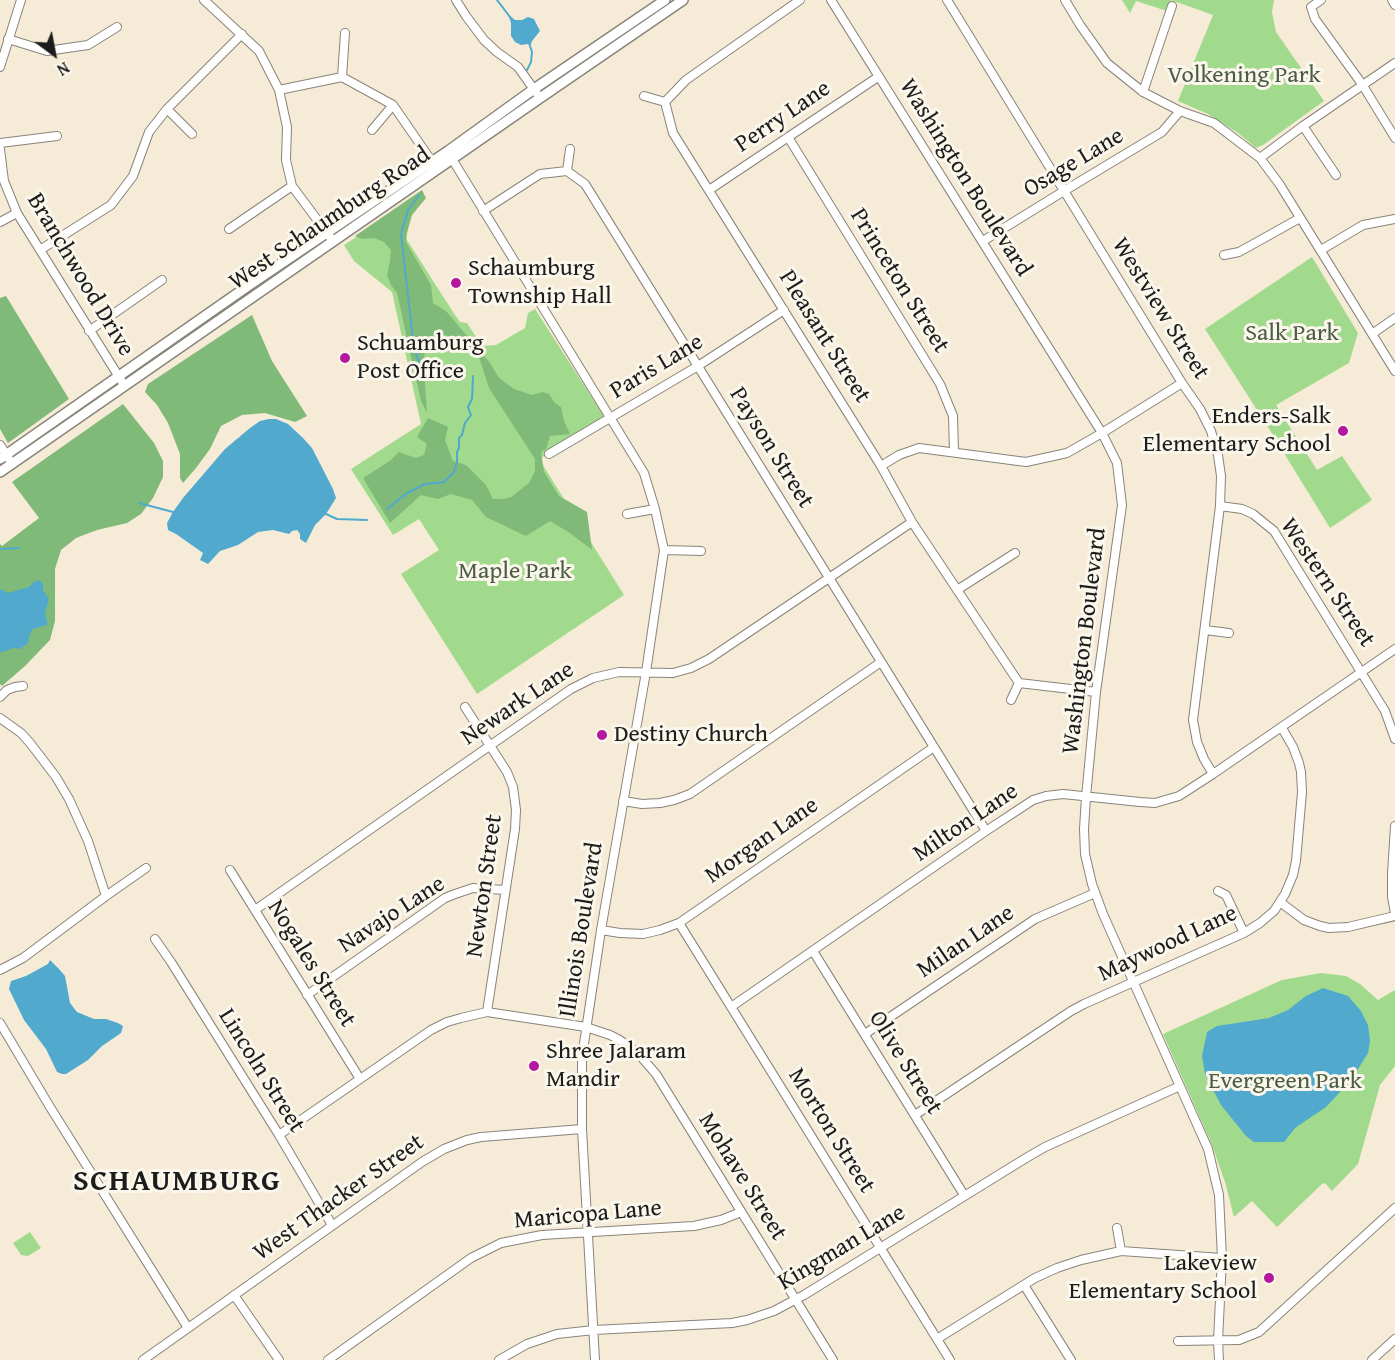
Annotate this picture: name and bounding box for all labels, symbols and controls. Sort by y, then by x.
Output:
north arrow [24,24,84,84]
text: N [53,56,74,82]
park label: Volkening Park [1167,62,1321,90]
street label: Washington Boulevard [892,74,1038,282]
street label: Perry Lane [730,75,836,159]
street label: Osage Lane [1019,122,1129,204]
street label: West Schaumburg Road [224,141,436,297]
street label: Branchwood Drive [20,188,140,362]
street label: Princeton Street [843,203,955,359]
street label: Westview Street [1105,233,1215,385]
place label: Schaumburg Township Hall [468,255,612,311]
street label: Pleasant Street [772,265,876,409]
marker: Schaumburg Township Hall [449,276,463,290]
park label: Salk Park [1245,320,1339,348]
street label: Paris Lane [605,328,709,406]
place label: Schuamburg Post Office [357,330,484,386]
marker: Schuamburg Post Office [338,351,352,365]
street label: Payson Street [722,382,820,514]
place label: Enders-Salk Elementary School [1143,403,1331,459]
marker: Enders-Salk Elementary School [1336,424,1350,438]
street label: Western Street [1273,513,1381,653]
street label: Washington Boulevard [1057,526,1113,756]
park label: Maple Park [458,558,572,586]
street label: Newark Lane [456,656,580,752]
place label: Destiny Church [614,721,768,749]
marker: Destiny Church [595,728,609,742]
street label: Milton Lane [908,777,1024,869]
street label: Morgan Lane [700,791,824,891]
street label: Newton Street [461,813,509,959]
street label: Illinois Boulevard [554,840,610,1020]
street label: Navajo Lane [333,870,451,960]
street label: Nogales Street [260,895,362,1033]
street label: Milan Lane [912,899,1020,985]
street label: Maywood Lane [1094,899,1242,989]
street label: Lincoln Street [211,1004,311,1138]
street label: Olive Street [862,1006,948,1120]
place label: Shree Jalaram Mandir [546,1038,686,1094]
marker: Shree Jalaram Mandir [527,1059,541,1073]
street label: Morton Street [781,1063,881,1199]
park label: Evergreen Park [1208,1068,1362,1096]
street label: Mohave Street [691,1108,793,1246]
street label: West Thacker Street [248,1128,430,1268]
district label: SCHAUMBURG [73,1164,281,1200]
street label: Maricopa Lane [513,1194,663,1236]
street label: Kingman Lane [773,1199,911,1297]
place label: Lakeview Elementary School [1069,1250,1257,1306]
marker: Lakeview Elementary School [1262,1271,1276,1285]

